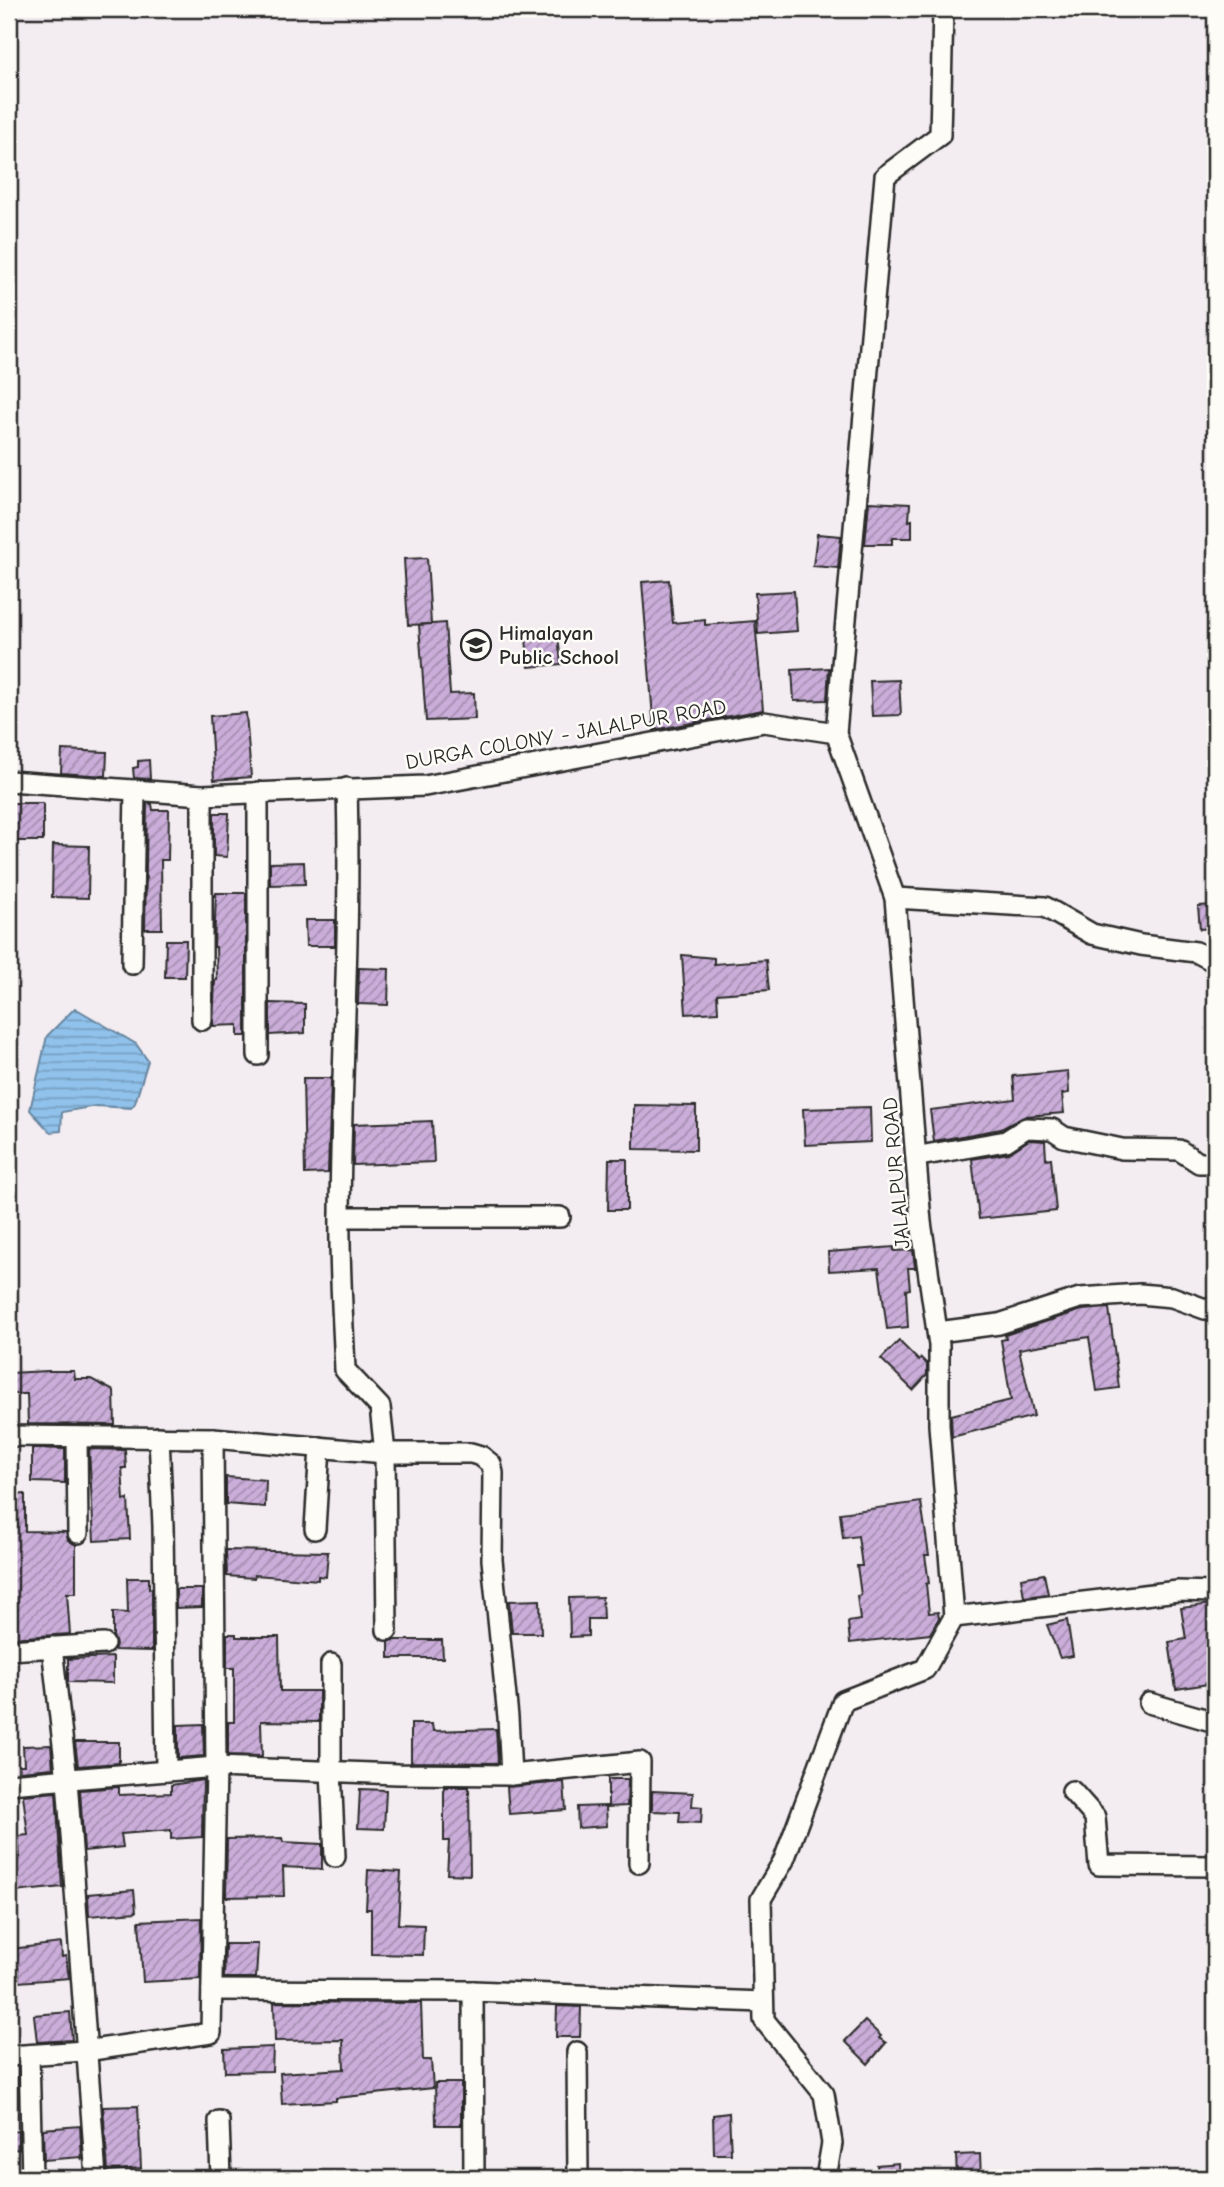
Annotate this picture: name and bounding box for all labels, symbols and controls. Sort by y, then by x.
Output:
place label: Himalayan Public School [499,621,619,669]
school or university icon: Himalayan Public School [459,628,493,662]
street label: DURGA COLONY - JALALPUR ROAD [404,694,728,774]
street label: JALALPUR ROAD [877,1096,915,1250]

